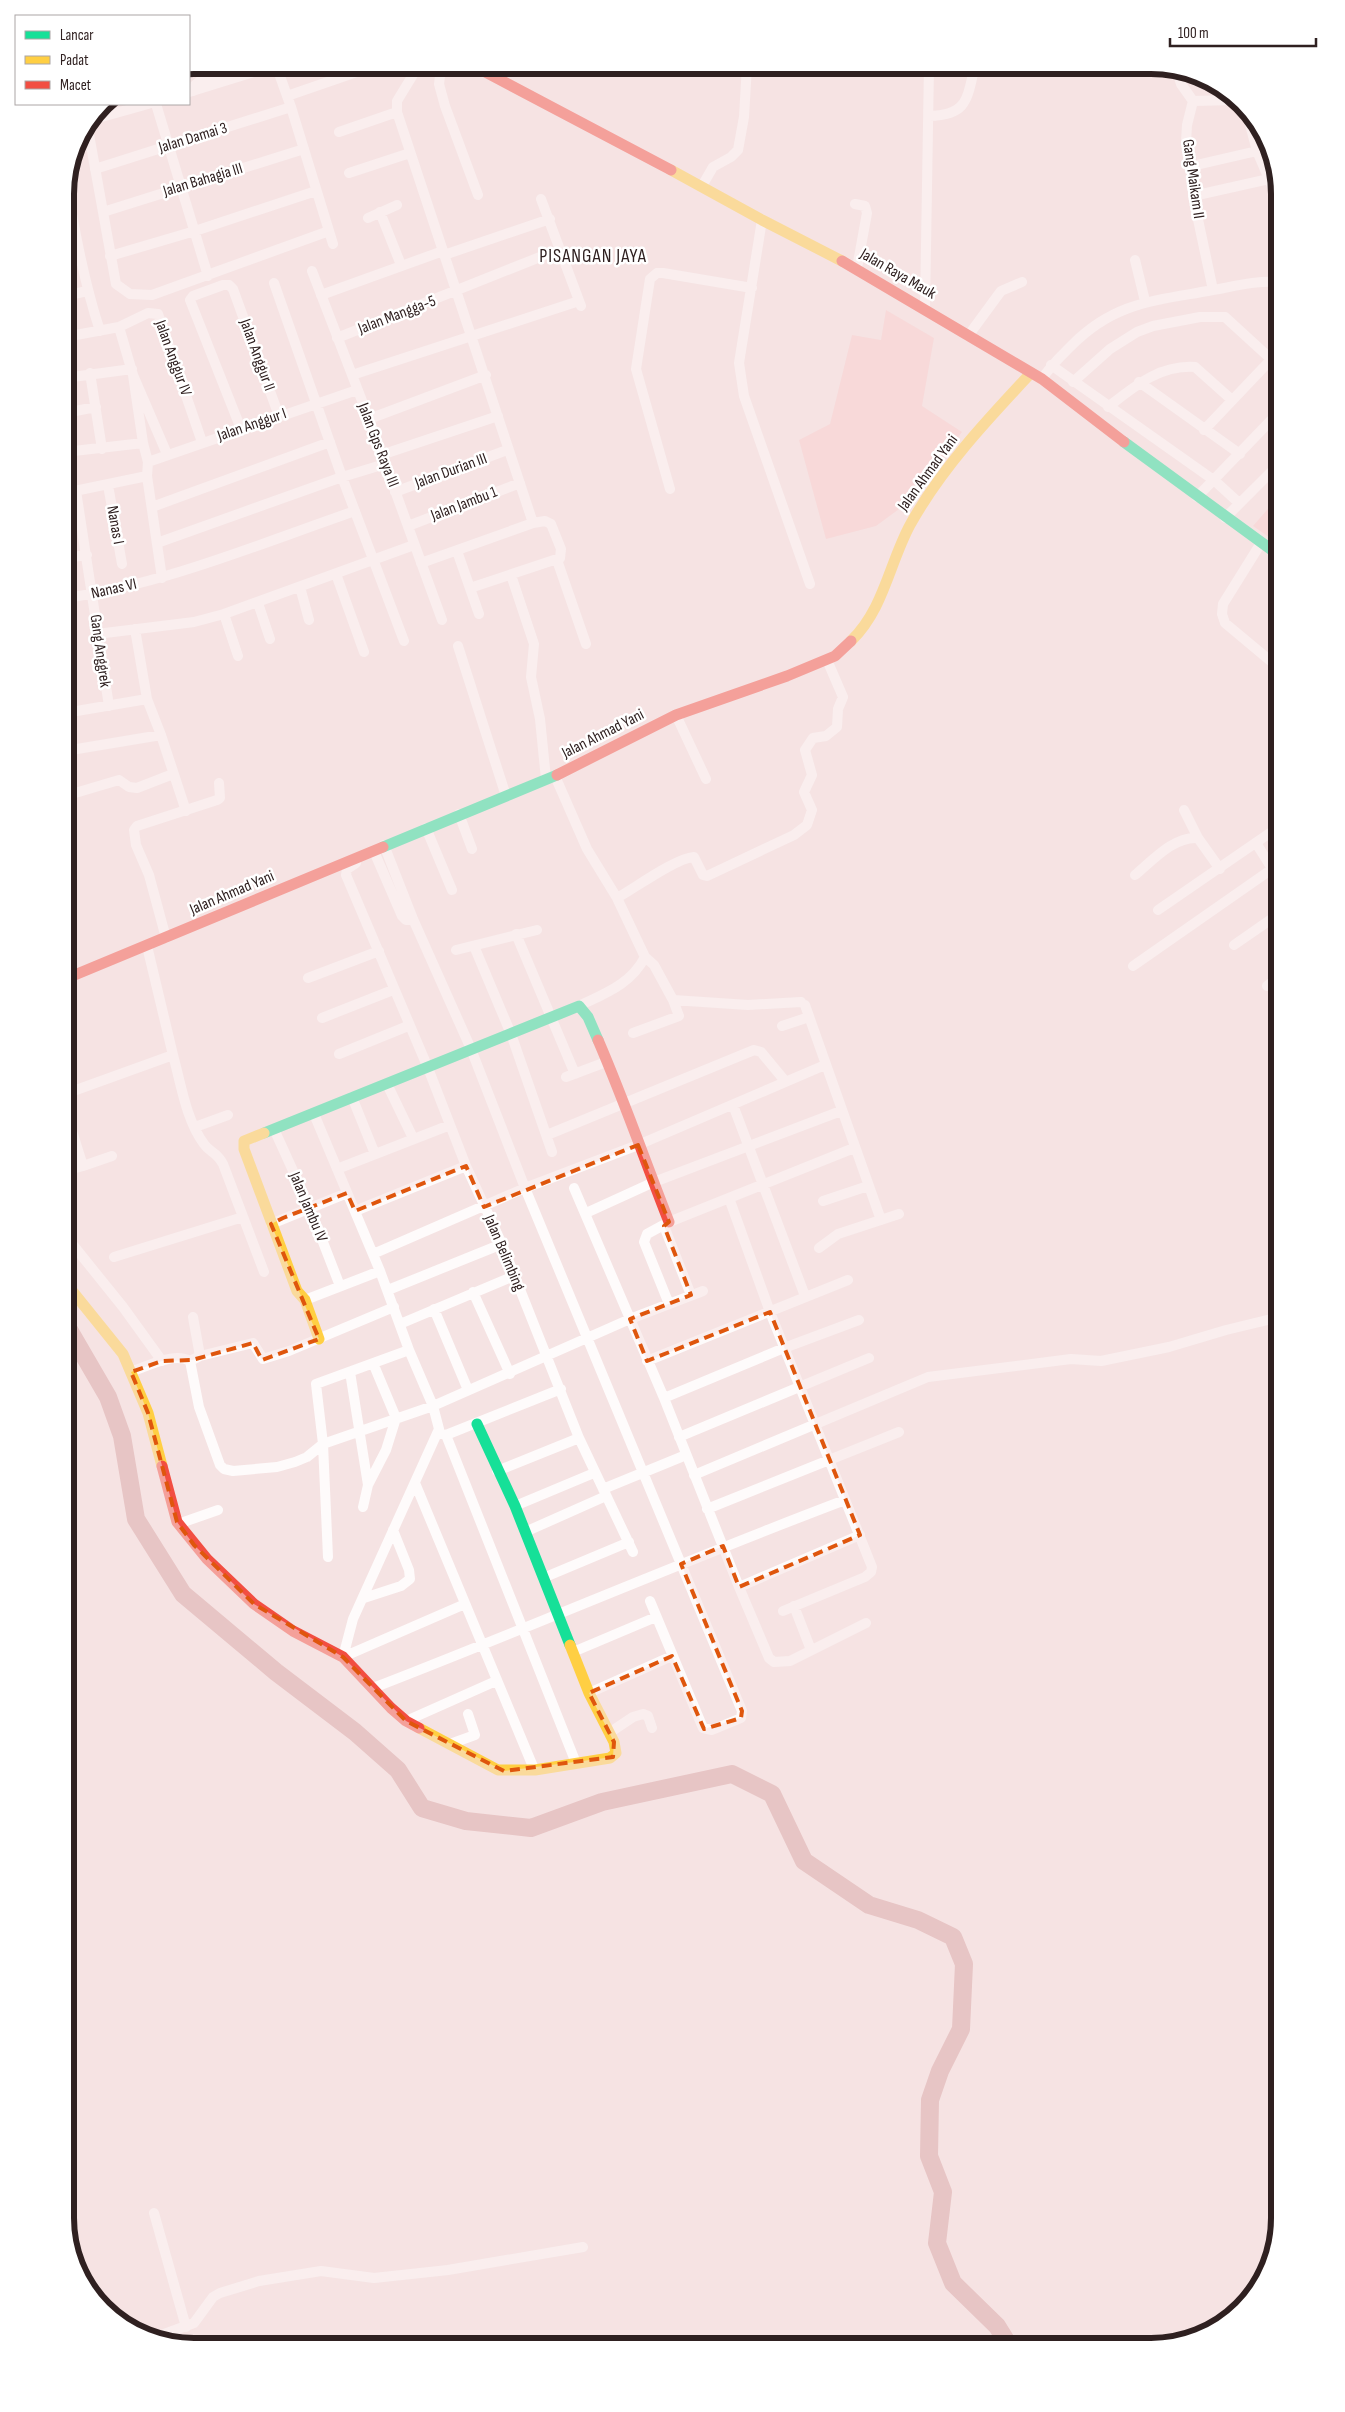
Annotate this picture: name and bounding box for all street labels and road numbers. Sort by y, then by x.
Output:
street label: Jalan Damai 3 [156,119,230,158]
street label: Gang Maikam II [1178,138,1208,220]
street label: Jalan Bahagia III [160,159,245,201]
street label: Jalan Raya Mauk [856,244,939,303]
street label: Jalan Mangga-5 [355,292,438,339]
street label: Jalan Anggur II [235,316,279,394]
street label: Jalan Anggur IV [150,317,196,399]
street label: Jalan Gps Raya III [353,399,403,490]
street label: Jalan Anggur I [214,404,289,446]
street label: Jalan Ahmad Yani [893,431,962,516]
street label: Jalan Durian III [411,449,490,493]
street label: Jalan Jambu 1 [427,483,500,526]
street label: Nanas I [102,504,128,546]
street label: Nanas VI [89,575,139,603]
street label: Gang Anggrek [85,613,115,689]
street label: Jalan Ahmad Yani [558,705,647,763]
street label: Jalan Ahmad Yani [186,867,277,920]
street label: Jalan Jambu IV [284,1168,332,1245]
street label: Jalan Belimbing [479,1211,529,1294]

